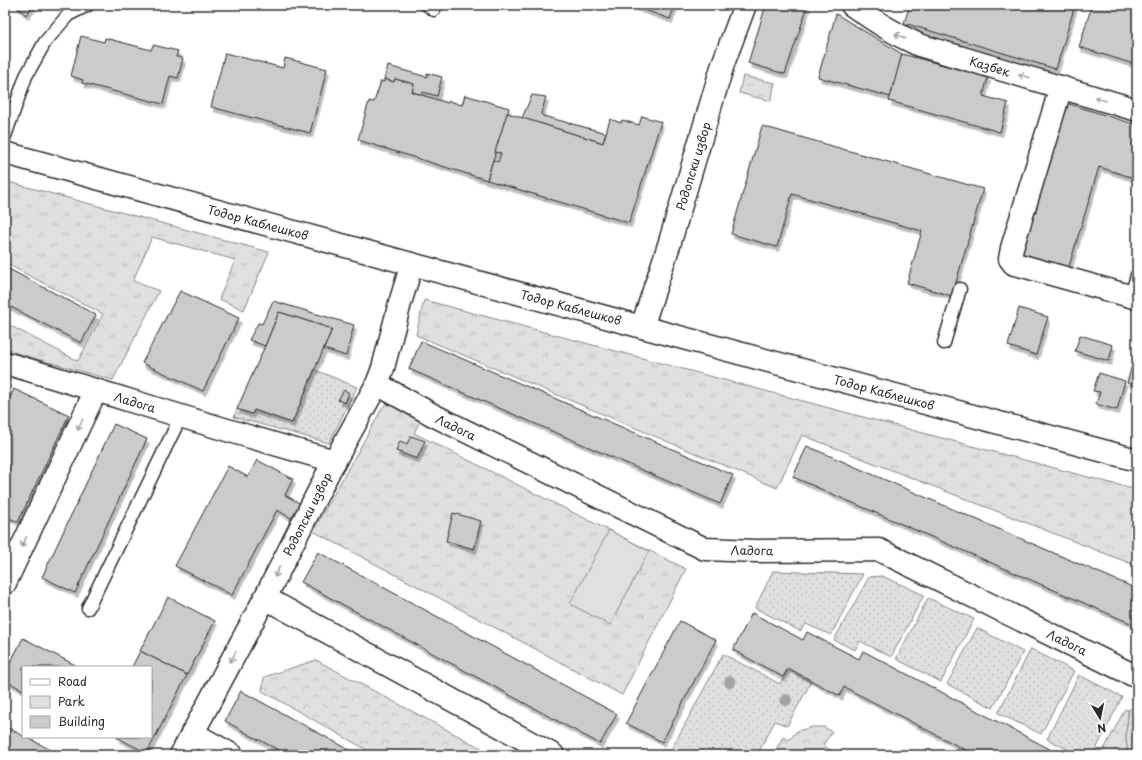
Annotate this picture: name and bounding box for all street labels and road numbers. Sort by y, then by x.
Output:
street label: Казбек [968,51,1013,81]
street label: Родопски извор [671,120,715,212]
street label: Тодор Каблешков [206,200,311,244]
street label: Тодор Каблешков [519,285,624,329]
street label: Тодор Каблешков [832,370,937,414]
street label: Ладога [112,387,159,417]
street label: Ладога [433,410,480,445]
street label: Родопски извор [278,469,336,559]
street label: Ладога [731,541,774,559]
street label: Ладога [1044,625,1091,660]

